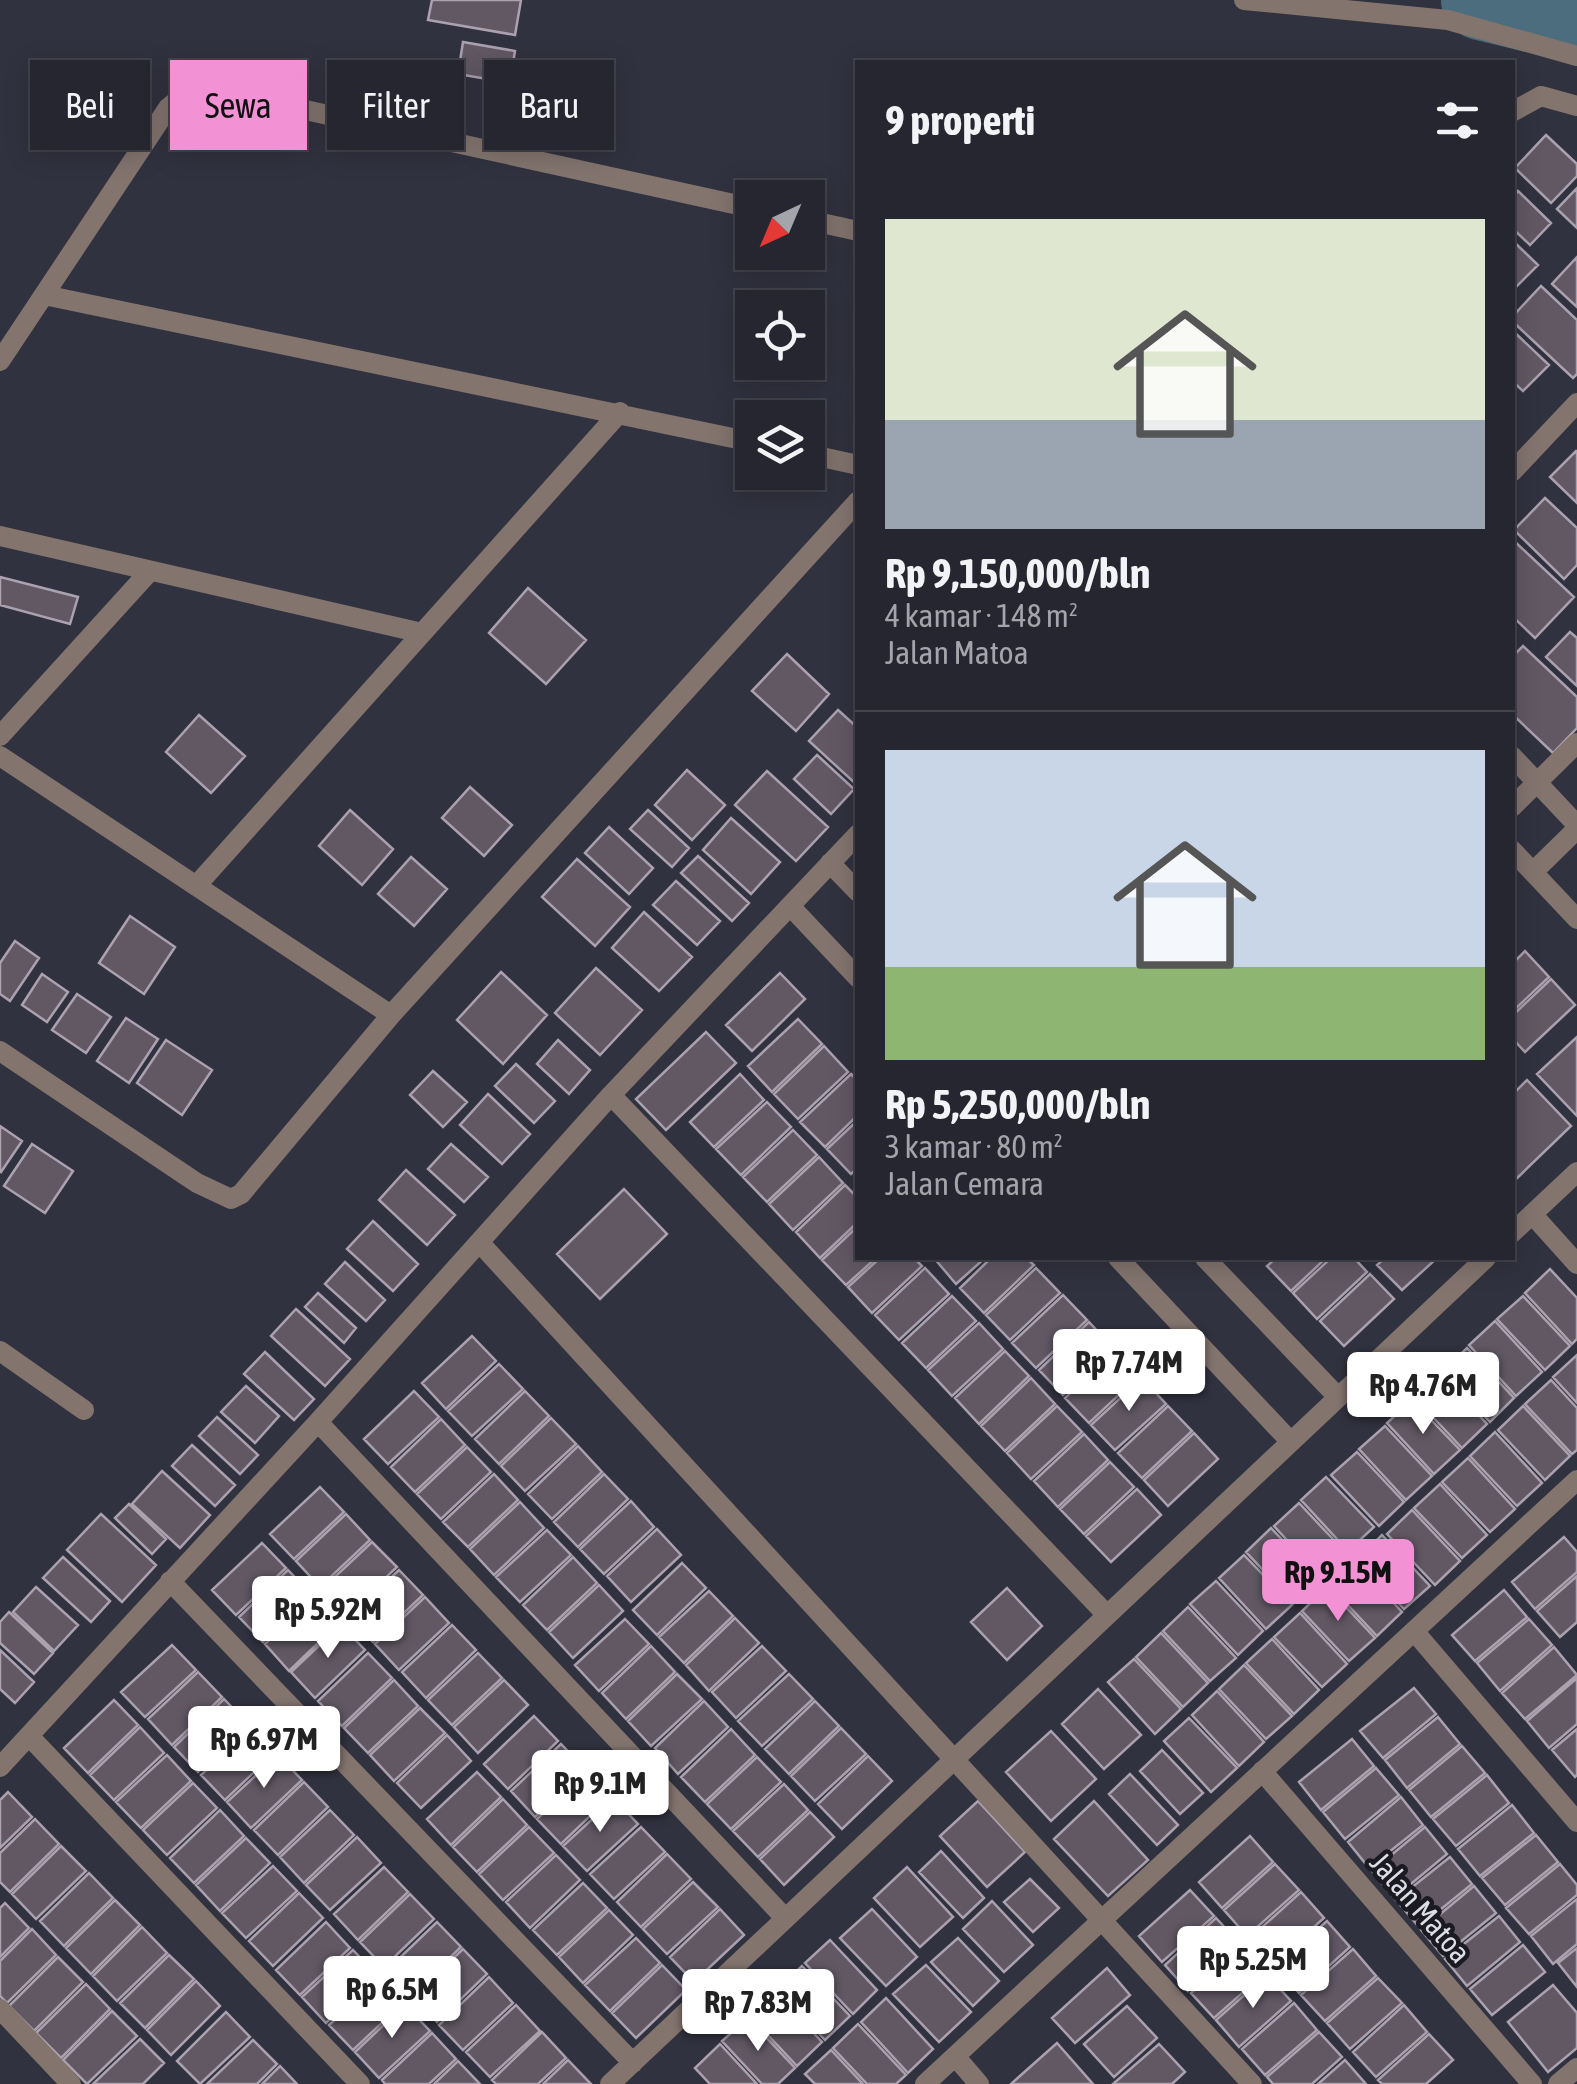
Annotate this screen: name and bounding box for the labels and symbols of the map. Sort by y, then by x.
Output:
north arrow [735,180,825,270]
pin: Rp 7.74M [1026,1329,1232,1414]
pin: Rp 4.76M [1320,1352,1526,1437]
pin: Rp 9.15M [1235,1539,1441,1624]
pin: Rp 5.92M [225,1576,431,1661]
pin: Rp 6.97M [161,1706,367,1791]
pin: Rp 9.1M [508,1750,692,1835]
street label: Jalan Matoa [1364,1845,1478,1969]
pin: Rp 5.25M [1150,1926,1356,2011]
pin: Rp 6.5M [300,1956,484,2041]
pin: Rp 7.83M [655,1969,861,2054]

